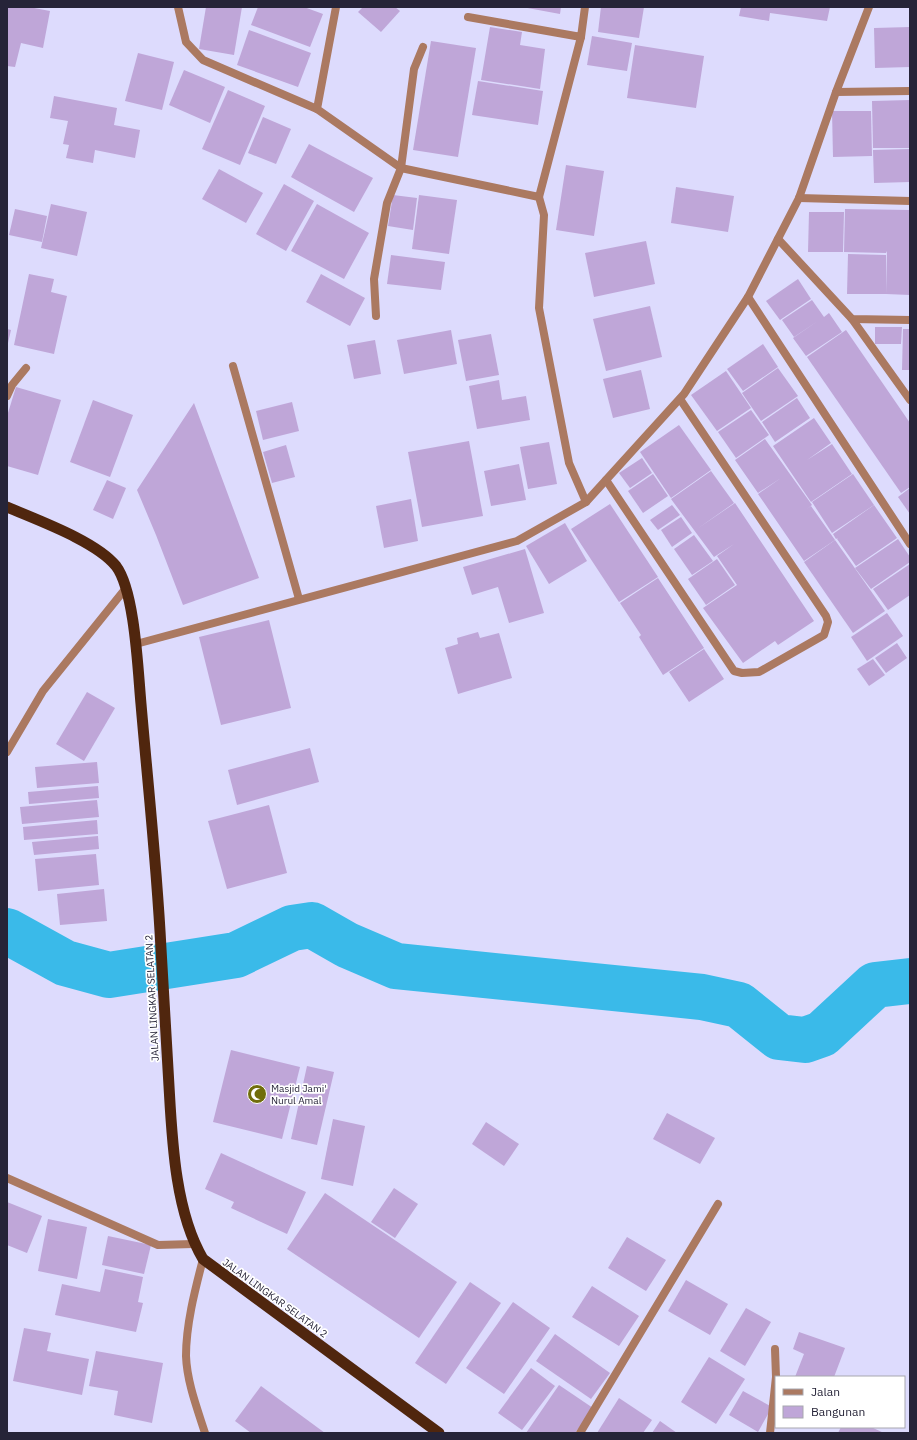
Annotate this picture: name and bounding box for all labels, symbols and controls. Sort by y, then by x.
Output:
street label: JALAN LINGKAR SELATAN 2 [142,934,162,1062]
place label: Masjid Jami' Nurul Amal [271,1082,327,1107]
mosque icon: Masjid Jami' Nurul Amal [246,1083,268,1105]
street label: JALAN LINGKAR SELATAN 2 [220,1256,330,1340]
legend [775,1376,905,1428]
text: Jalan [811,1384,840,1399]
text: Bangunan [811,1404,865,1419]

